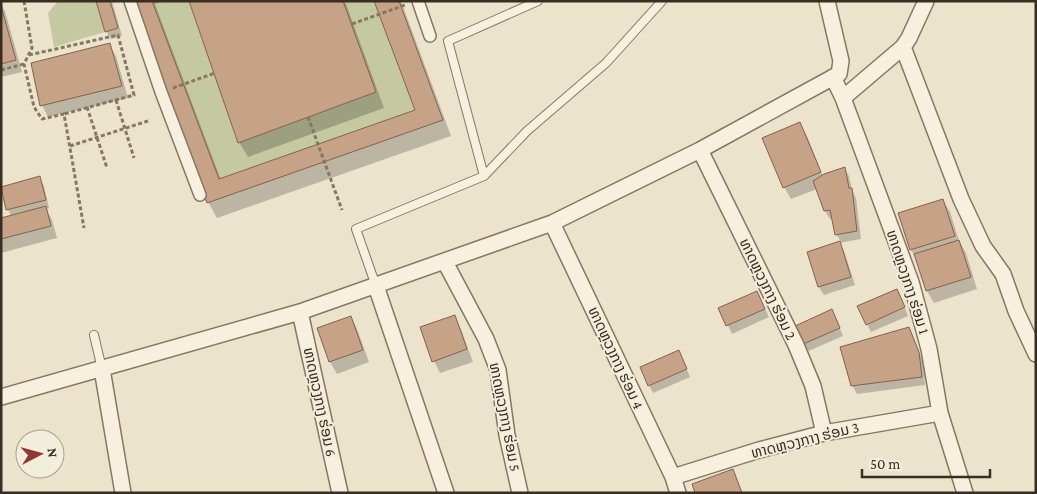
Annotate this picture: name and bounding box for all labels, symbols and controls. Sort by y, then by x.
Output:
street label: ທາດຫຼວງກາງ ຮ່ອມ 1 [883,228,932,336]
street label: ທາດຫຼວງກາງ ຮ່ອມ 2 [736,236,799,343]
street label: ທາດຫຼວງກາງ ຮ່ອມ 4 [584,304,647,412]
street label: ທາດຫຼວງກາງ ຮ່ອມ 6 [300,346,339,458]
street label: ທາດຫຼວງກາງ ຮ່ອມ 5 [486,361,523,473]
street label: ທາດຫຼວງກາງ ຮ່ອມ 3 [749,419,861,462]
north arrow [15,429,65,479]
scale bar [862,446,990,478]
text: N [44,447,61,459]
text: 50 m [870,456,900,472]

